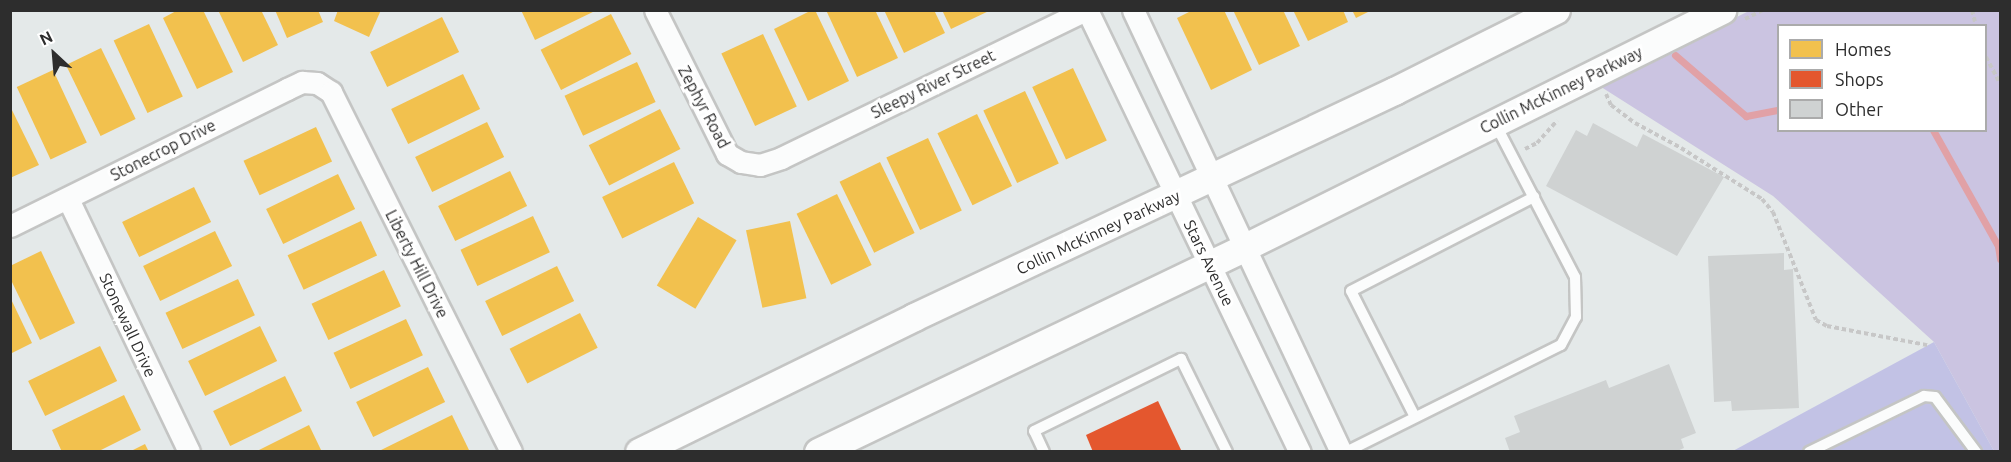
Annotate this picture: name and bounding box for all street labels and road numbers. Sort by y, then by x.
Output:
street label: Collin McKinney Parkway [1477,42,1645,138]
street label: Sleepy River Street [868,46,998,122]
street label: Zephyr Road [674,63,734,151]
street label: Stonecrop Drive [107,115,219,185]
street label: Collin McKinney Parkway [1013,186,1183,278]
street label: Liberty Hill Drive [381,207,453,321]
street label: Stars Avenue [1180,217,1238,309]
street label: Stonewall Drive [96,270,160,380]

